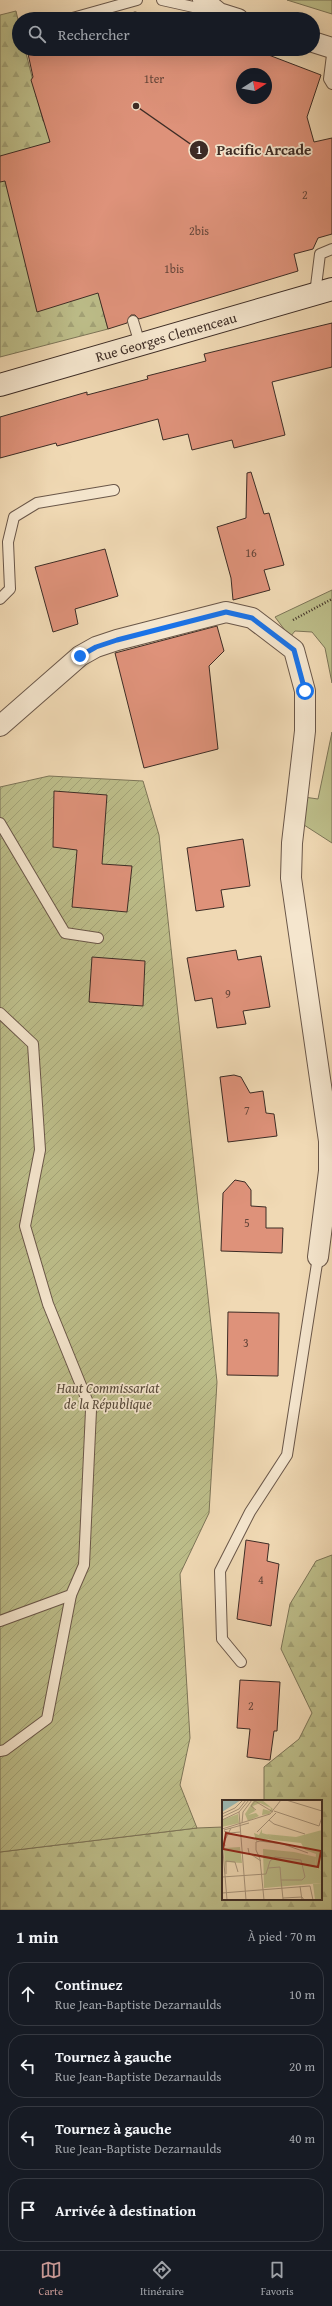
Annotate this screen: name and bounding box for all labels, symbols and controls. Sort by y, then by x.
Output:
search box [12,12,320,56]
icon: search [26,23,48,45]
text: Rechercher [58,24,130,45]
north arrow [236,68,272,104]
house number: 1ter [144,70,164,87]
callout: Pacific Arcade [189,136,320,163]
text: Pacific Arcade [217,139,311,160]
text: 1 [196,141,202,158]
house number: 2 [302,186,308,203]
house number: 2bis [189,222,209,239]
house number: 1bis [164,260,184,277]
street label: Rue Georges Clemenceau [93,307,239,367]
house number: 16 [245,544,257,561]
route end [71,647,89,665]
route start [296,682,314,700]
house number: 9 [225,985,231,1002]
house number: 7 [244,1102,250,1119]
house number: 5 [244,1214,250,1231]
house number: 3 [243,1334,249,1351]
park label: Haut Commissariat de la République [56,1378,160,1414]
house number: 4 [258,1571,264,1588]
house number: 2 [248,1697,254,1714]
inset map [222,1800,322,1900]
text: 1 min [16,1924,58,1949]
text: À pied · 70 m [248,1927,316,1946]
text: Continuez [55,1974,123,1995]
icon: ahead [17,1983,39,2005]
text: 10 m [289,1985,315,2004]
text: Rue Jean-Baptiste Dezarnaulds [55,1995,221,2014]
text: Tournez à gauche [55,2046,172,2067]
icon: left [17,2055,39,2077]
text: 20 m [289,2057,315,2076]
text: Rue Jean-Baptiste Dezarnaulds [55,2067,221,2086]
text: Tournez à gauche [55,2118,172,2139]
icon: left [17,2127,39,2149]
text: 40 m [289,2129,315,2148]
text: Rue Jean-Baptiste Dezarnaulds [55,2139,221,2158]
icon: arrive [17,2199,39,2221]
text: Arrivée à destination [55,2200,196,2221]
tab: Carte [38,2259,63,2299]
tab: Itinéraire [140,2259,184,2299]
tab: Favoris [261,2259,294,2299]

